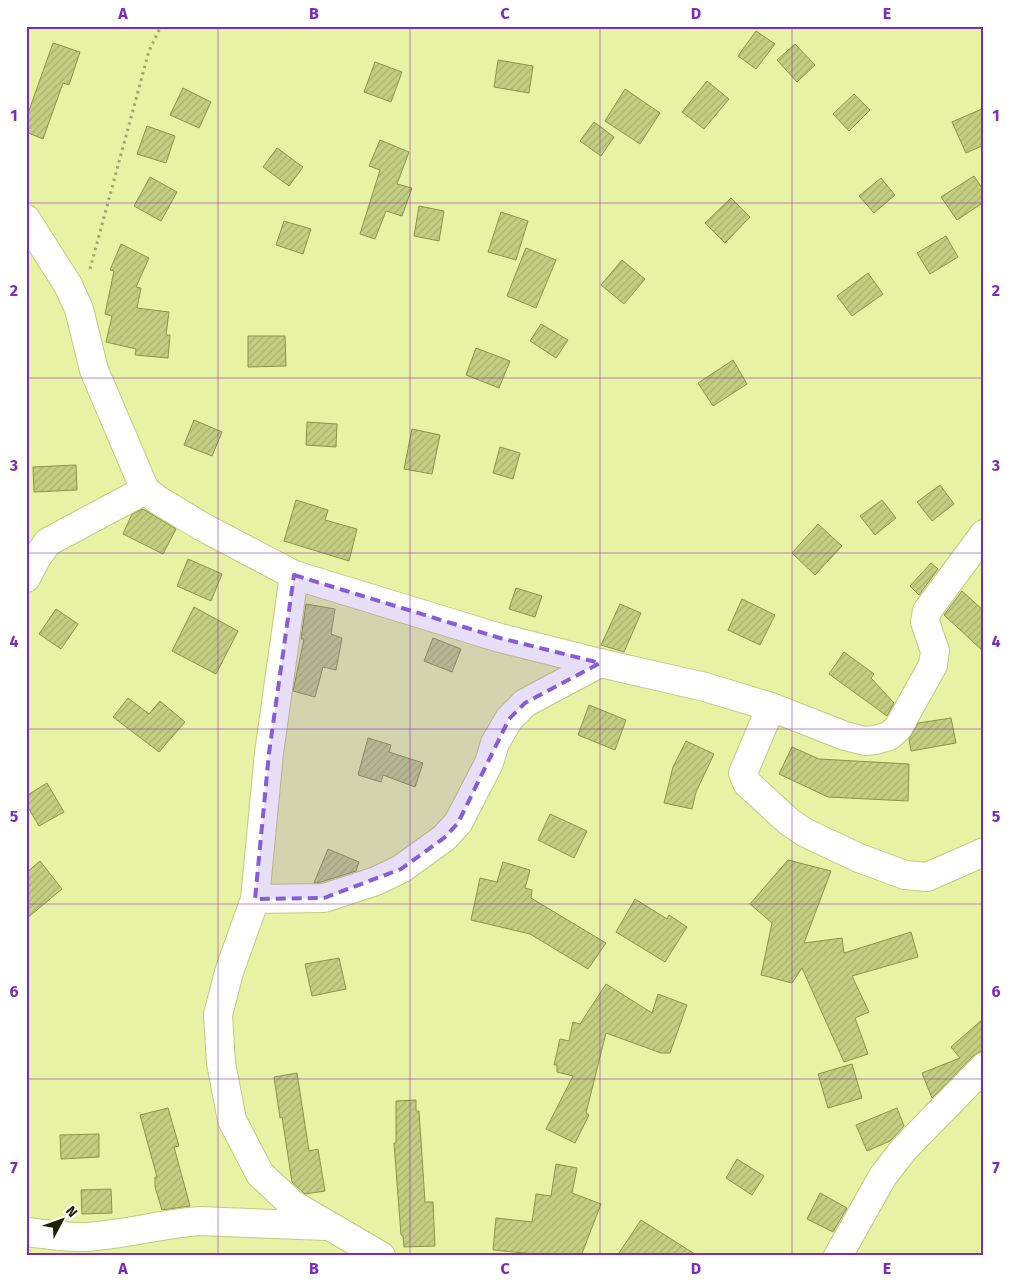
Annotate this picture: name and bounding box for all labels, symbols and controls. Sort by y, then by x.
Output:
text: A [117,4,128,23]
text: B [309,4,319,23]
text: C [500,4,510,23]
text: D [691,4,701,23]
text: E [883,4,891,23]
text: 1 [10,106,18,125]
text: 1 [992,106,1000,125]
text: 2 [10,281,18,300]
text: 2 [992,281,1000,300]
text: 3 [9,456,18,475]
text: 3 [991,456,1000,475]
text: 4 [9,632,19,651]
text: 4 [991,632,1001,651]
text: 5 [10,807,19,826]
text: 5 [992,807,1001,826]
text: 6 [9,982,19,1001]
text: 6 [991,982,1001,1001]
text: 7 [10,1158,18,1177]
text: 7 [992,1158,1000,1177]
north arrow [38,1194,88,1244]
text: N [62,1203,81,1221]
text: A [117,1259,128,1278]
text: B [309,1259,319,1278]
text: C [500,1259,510,1278]
text: D [691,1259,701,1278]
text: E [883,1259,891,1278]

